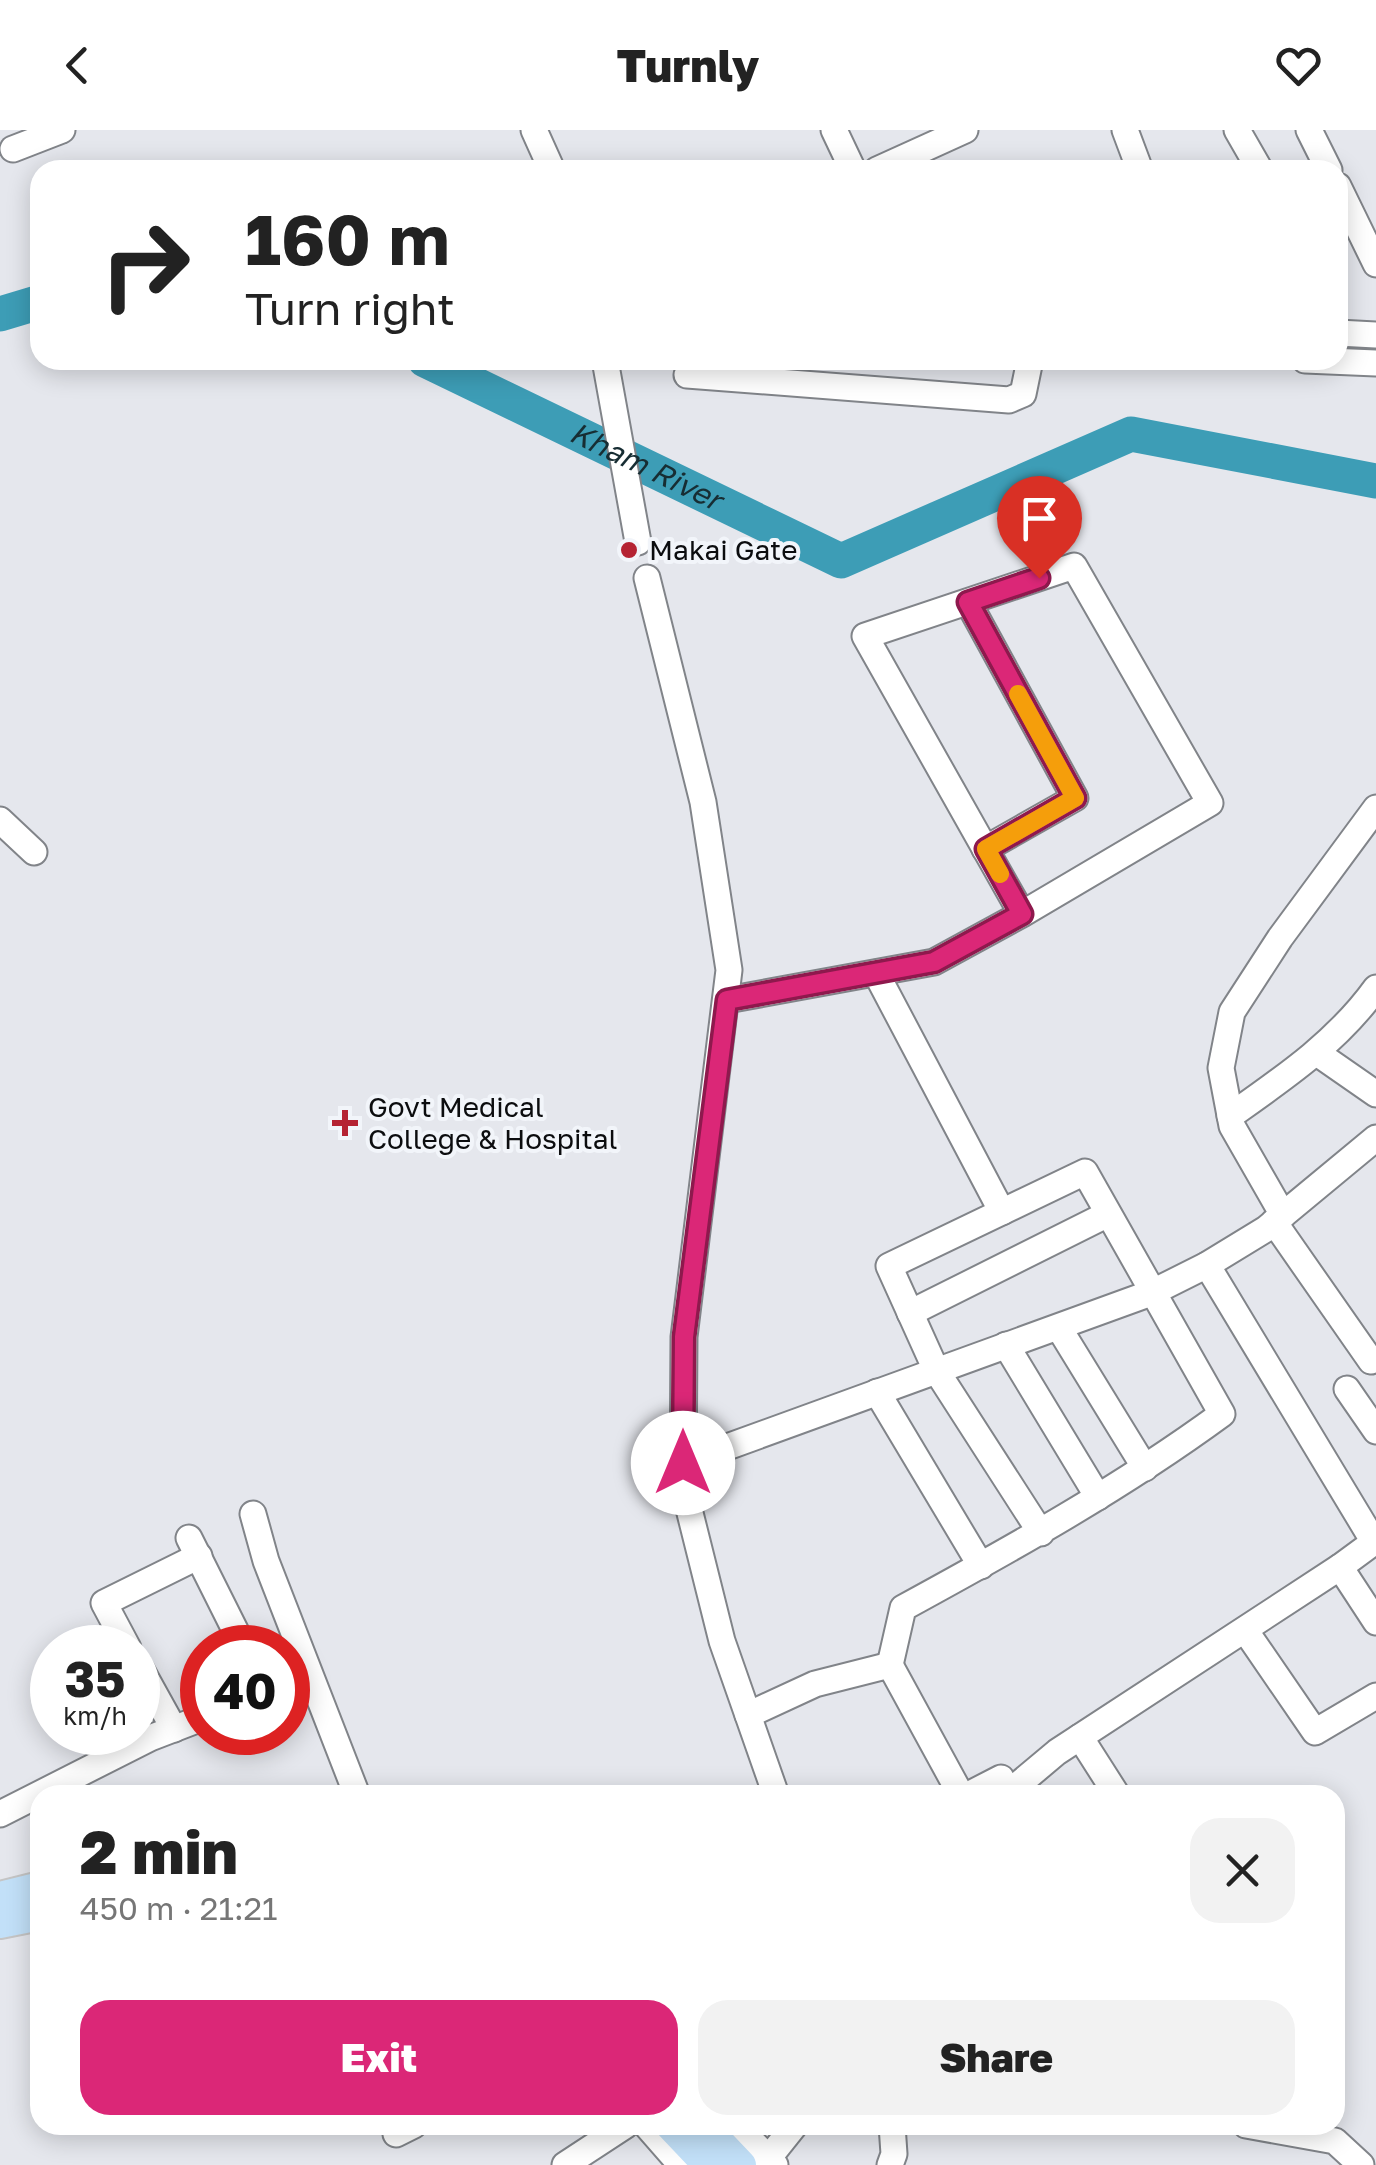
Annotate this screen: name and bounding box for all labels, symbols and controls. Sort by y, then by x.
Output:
icon: back [50,38,105,93]
text: Turnly [617,38,759,92]
icon: heart [1271,38,1326,93]
text: 160 m [245,196,450,280]
icon: right [80,200,210,330]
text: Turn right [245,281,455,335]
water label: Kham River [564,414,732,519]
pin [997,476,1082,579]
icon: arrive [1012,491,1067,546]
place label: Makai Gate [649,533,798,566]
marker: Makai Gate [618,539,640,561]
place label: Govt Medical College & Hospital [368,1090,618,1155]
marker: Govt Medical College & Hospital [332,1110,358,1136]
position arrow [631,1411,735,1515]
speed limit sign: 40 [180,1625,310,1755]
text: 35 [64,1648,125,1708]
text: km/h [63,1700,127,1731]
text: 2 min [80,1815,238,1887]
button: close [1190,1818,1295,1923]
text: 450 m · 21:21 [80,1889,278,1927]
button: Exit [80,2000,678,2115]
button: Share [698,2000,1295,2115]

